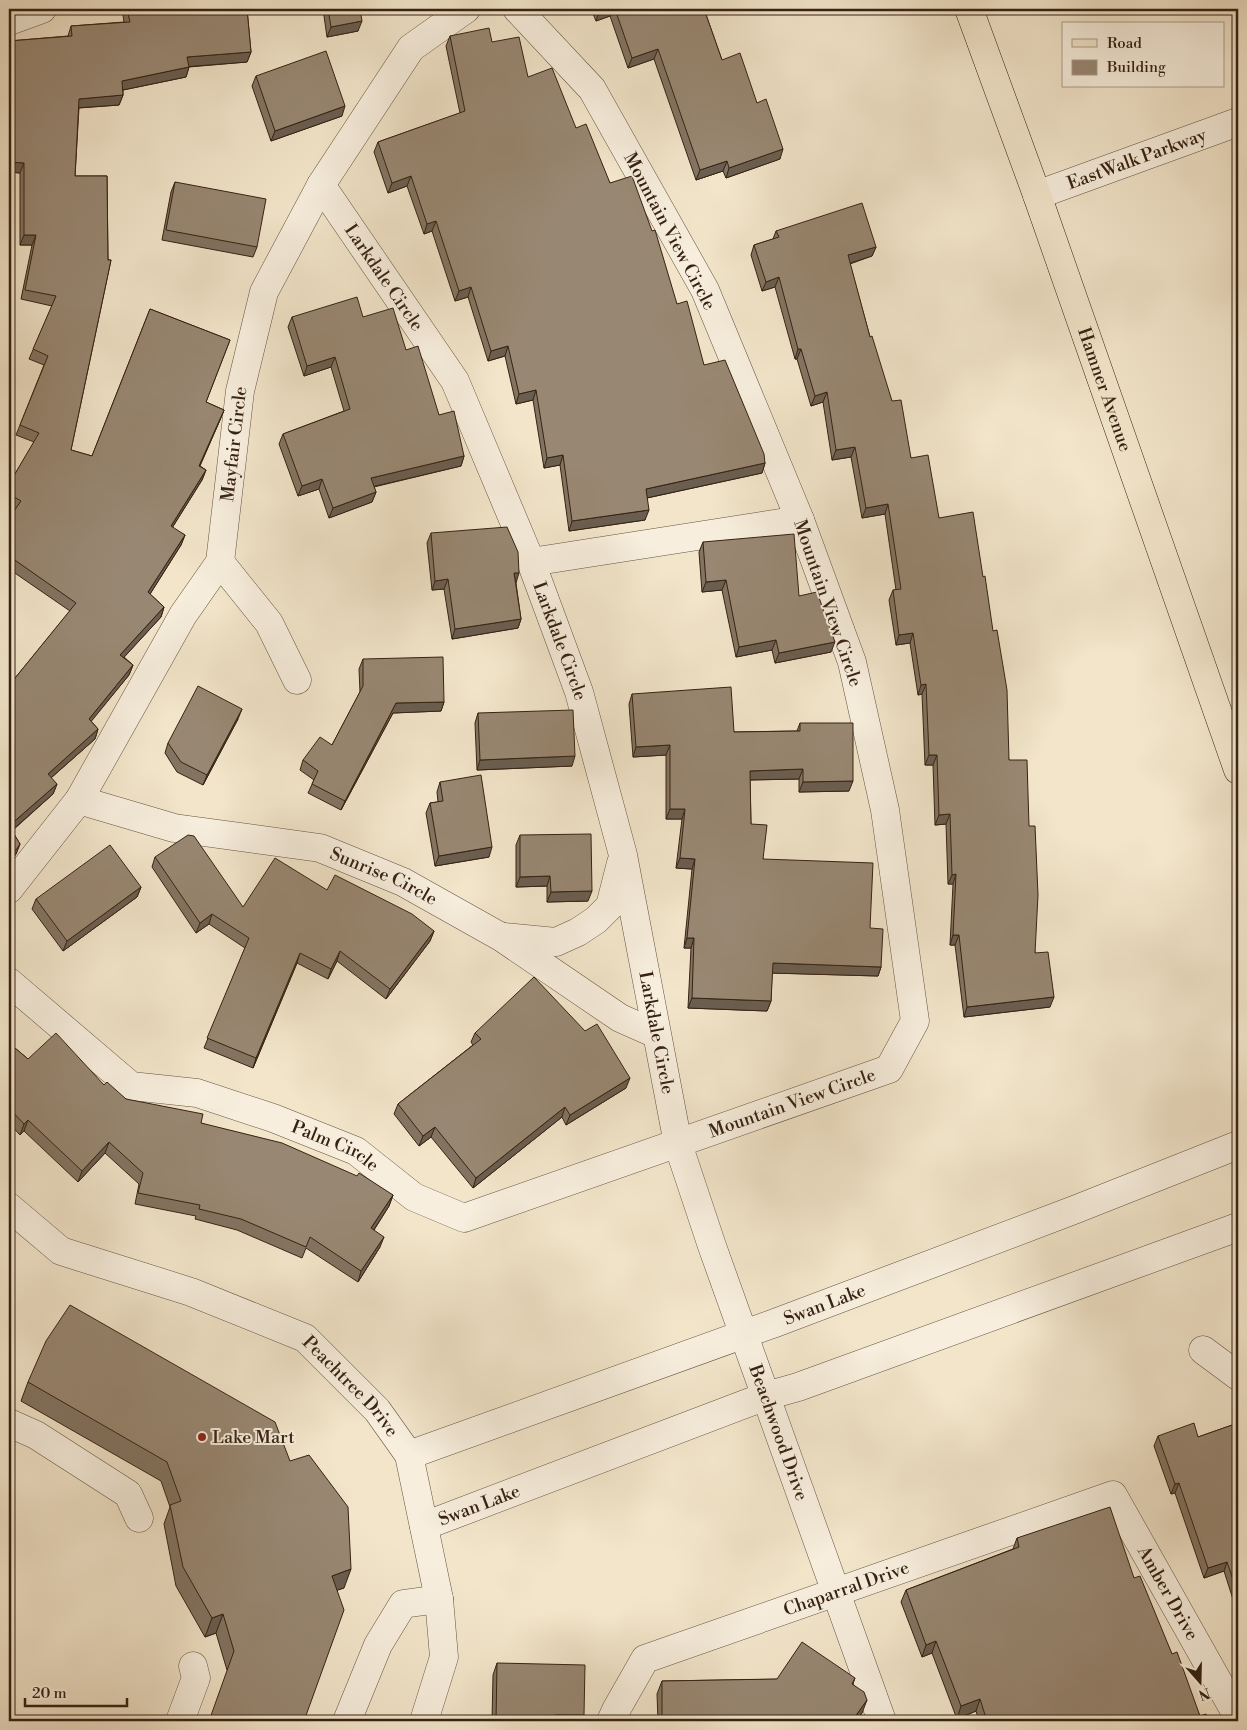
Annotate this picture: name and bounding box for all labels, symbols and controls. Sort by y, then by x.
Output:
legend [1062,22,1224,88]
text: Road [1107,34,1142,53]
text: Building [1106,58,1166,77]
street label: EastWalk Parkway [1064,123,1210,195]
street label: Mountain View Circle [618,148,721,314]
street label: Larkdale Circle [339,220,428,336]
street label: Hamner Avenue [1072,324,1137,455]
street label: Mayfair Circle [216,384,253,503]
street label: Mountain View Circle [788,517,867,690]
street label: Larkdale Circle [527,579,592,703]
street label: Sunrise Circle [326,842,441,911]
street label: Larkdale Circle [633,969,679,1096]
street label: Mountain View Circle [706,1064,879,1143]
street label: Palm Circle [288,1116,383,1177]
street label: Swan Lake [781,1279,869,1331]
street label: Peachtree Drive [297,1331,403,1442]
street label: Beachwood Drive [743,1361,813,1504]
place label: Lake Mart [212,1426,295,1449]
marker: Lake Mart [196,1431,208,1443]
street label: Swan Lake [435,1480,523,1531]
street label: Amber Drive [1131,1541,1203,1644]
street label: Chaparral Drive [781,1556,912,1622]
north arrow [1174,1658,1224,1708]
scale bar [25,1675,128,1707]
text: N [1196,1683,1212,1704]
text: 20 m [32,1684,67,1703]

